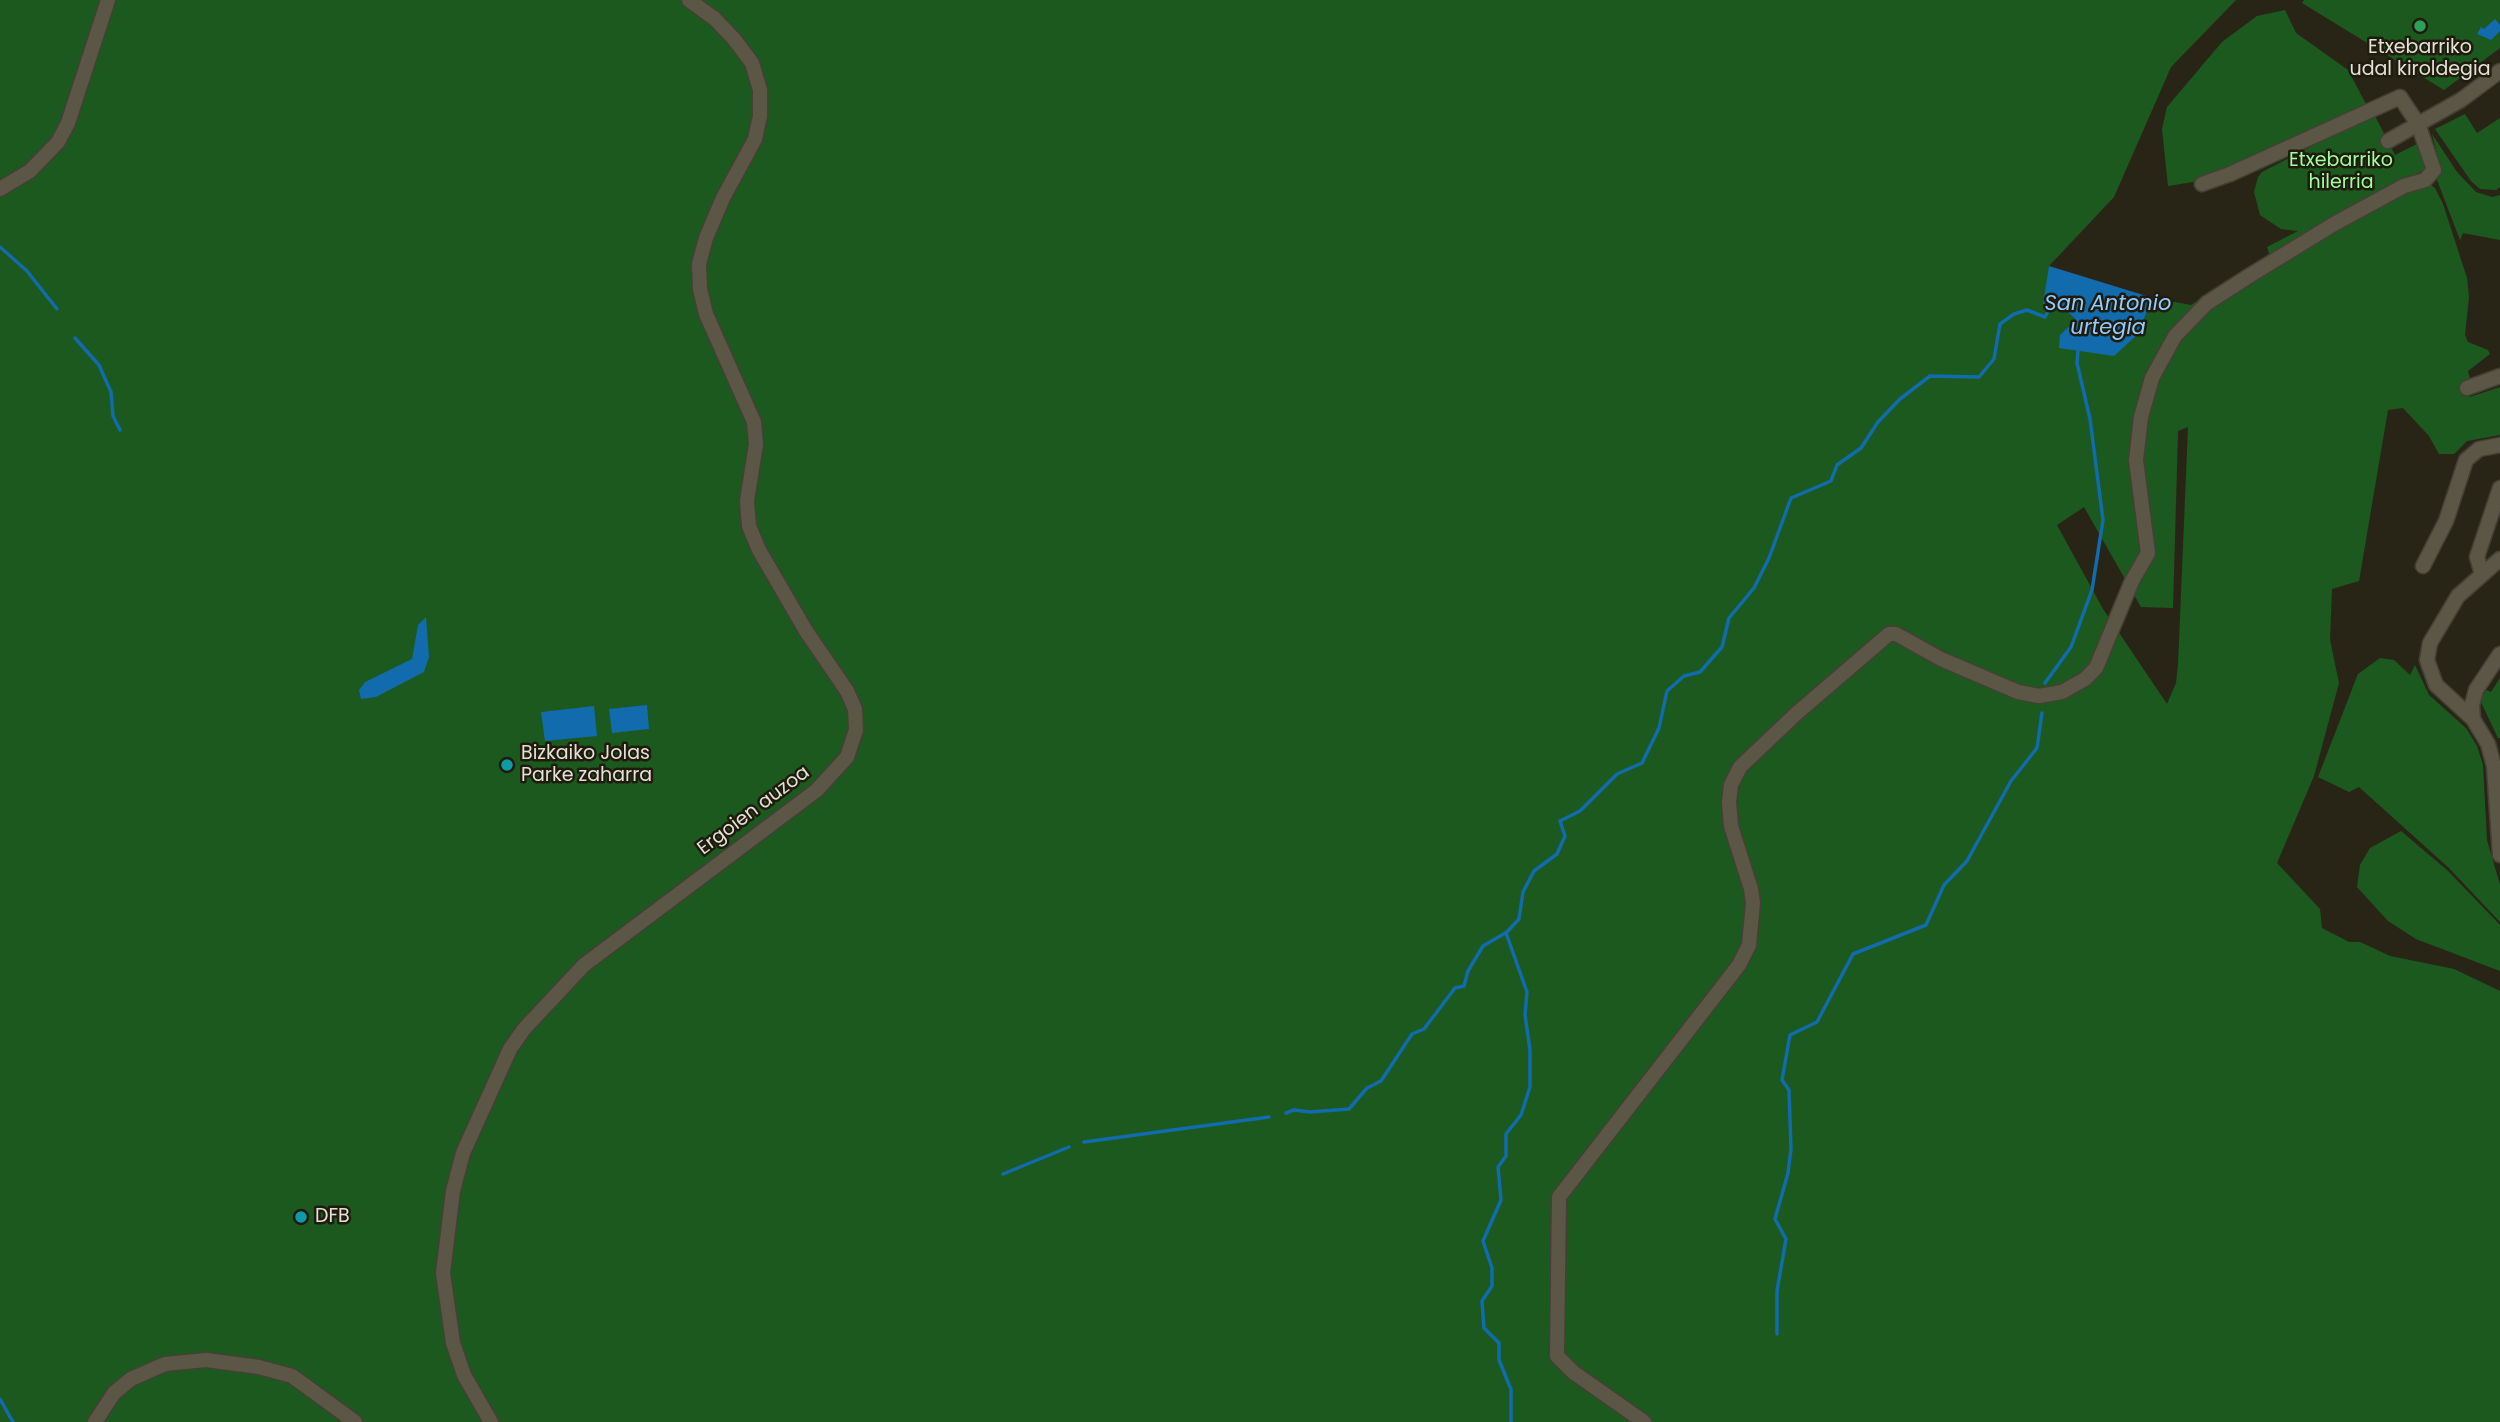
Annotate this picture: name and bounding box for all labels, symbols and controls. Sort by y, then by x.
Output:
marker: Etxebarriko udal kiroldegia [2412,18,2428,34]
place label: Etxebarriko udal kiroldegia [2350,37,2490,81]
park label: Etxebarriko hilerria [2289,150,2393,194]
water label: San Antonio urtegia [2045,292,2171,342]
place label: Bizkaiko Jolas Parke zaharra [521,743,652,787]
marker: Bizkaiko Jolas Parke zaharra [499,757,515,773]
street label: Ergoien auzoa [694,762,814,860]
place label: DFB [315,1206,350,1228]
marker: DFB [293,1209,309,1225]

